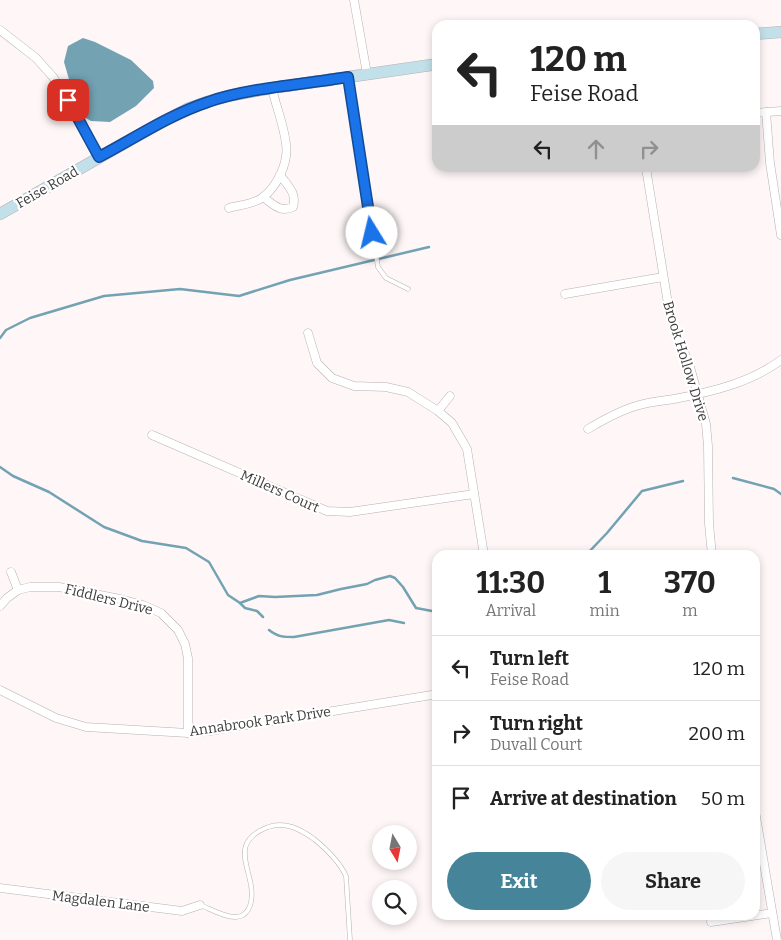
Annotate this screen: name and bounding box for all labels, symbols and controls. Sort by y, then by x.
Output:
text: 120 m [530,38,627,80]
icon: left [447,40,512,105]
pin [47,79,89,121]
text: Feise Road [530,80,639,107]
icon: arrive [54,86,82,114]
icon: left [529,135,557,163]
icon: ahead [582,135,610,163]
icon: right [635,135,663,163]
street label: Feise Road [13,163,81,212]
position arrow [345,206,397,258]
street label: Brook Hollow Drive [659,299,712,423]
street label: Millers Court [238,467,322,516]
text: 11:30 [476,565,545,601]
text: 1 [598,565,611,601]
text: 370 [664,565,716,601]
street label: Fiddlers Drive [63,580,155,619]
text: Arrival [485,601,536,620]
text: min [590,601,620,620]
text: m [682,601,697,620]
text: Turn left [490,647,569,670]
icon: left [447,654,475,682]
text: 120 m [693,657,745,680]
text: Feise Road [490,670,569,689]
street label: Annabrook Park Drive [188,703,332,740]
text: Turn right [490,712,583,735]
icon: right [447,719,475,747]
text: 200 m [688,722,745,745]
text: Duvall Court [490,735,582,754]
icon: arrive [447,784,475,812]
text: Arrive at destination [490,787,677,810]
text: 50 m [701,787,745,810]
north arrow [372,825,418,870]
map controls [372,825,417,925]
button: Exit [447,852,591,910]
button: Share [601,852,745,910]
button: search [372,880,417,925]
street label: Magdalen Lane [51,887,151,916]

